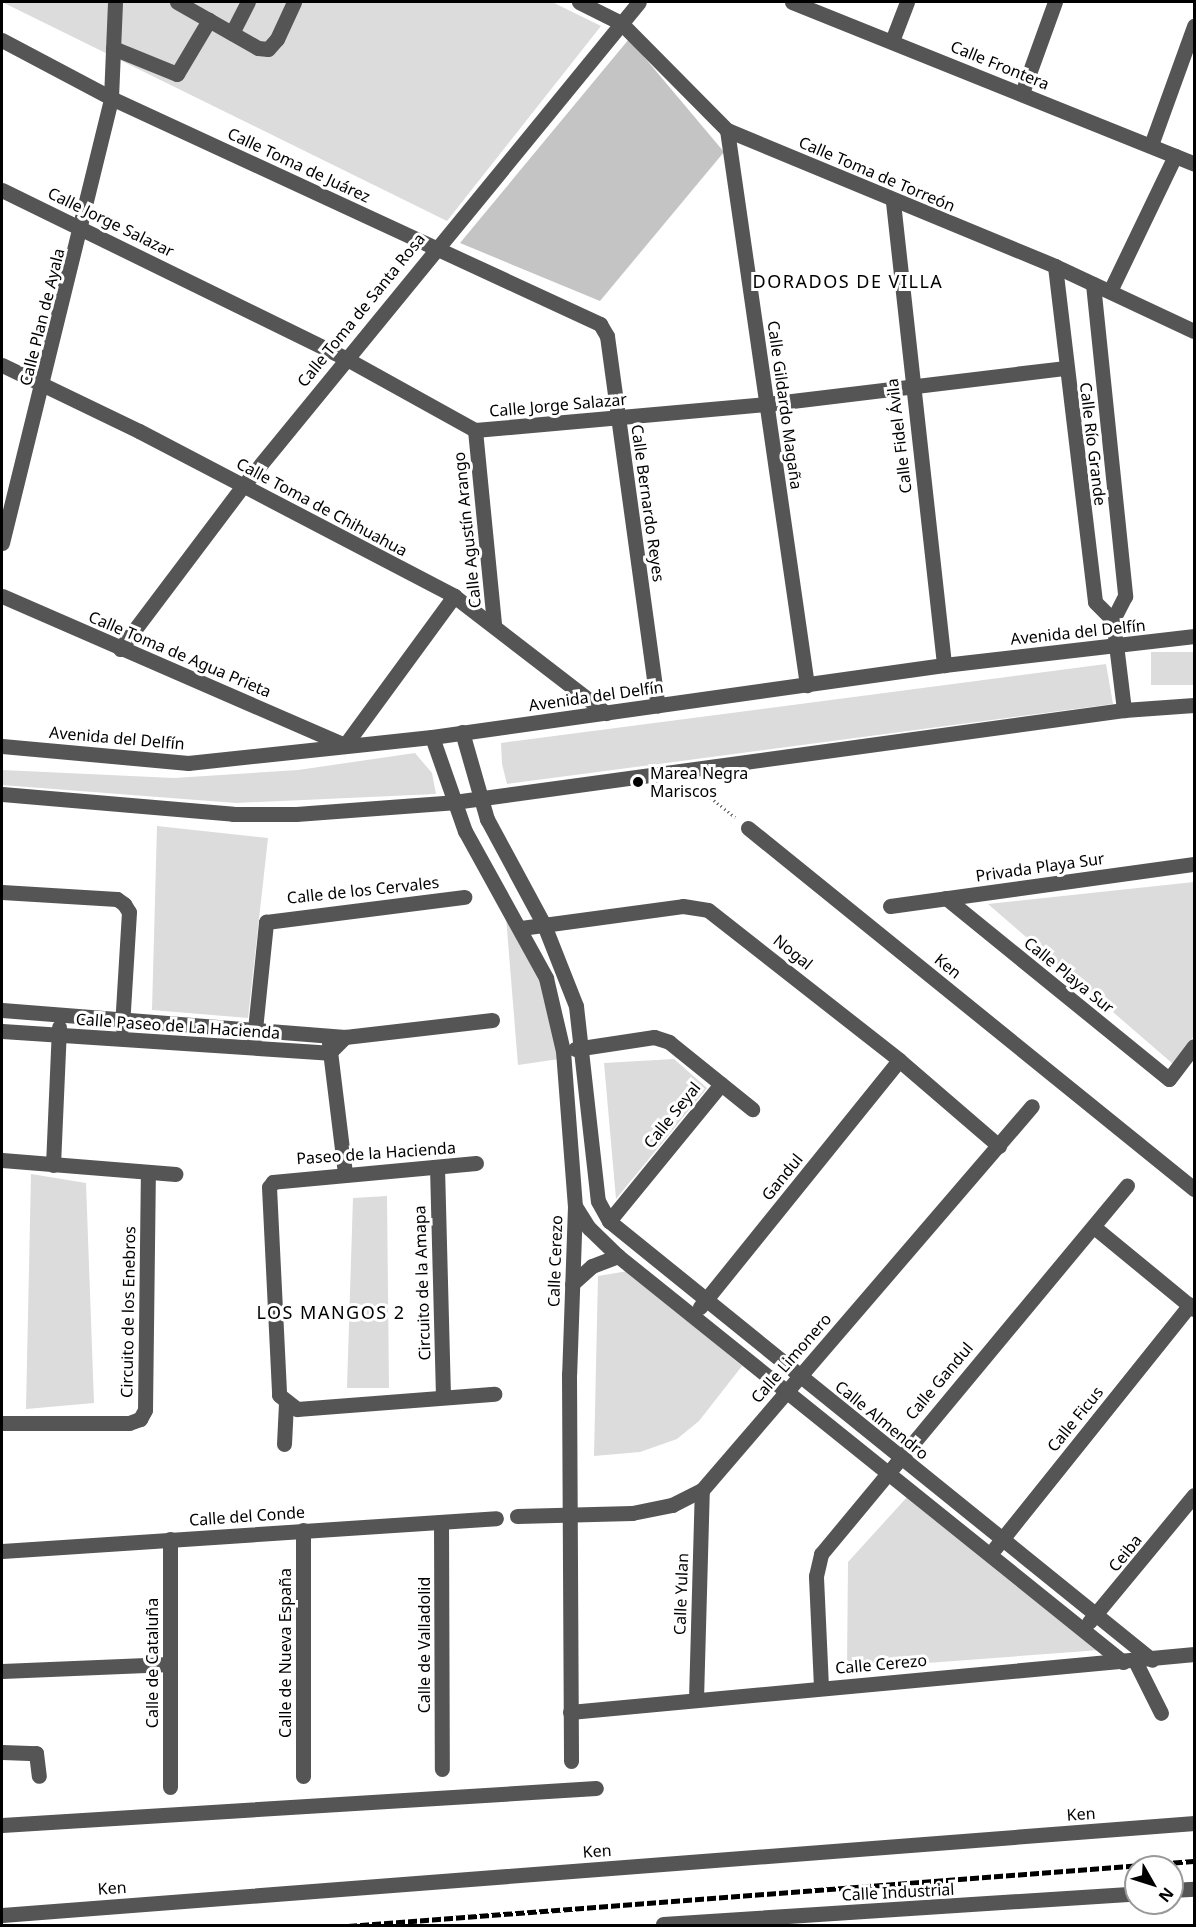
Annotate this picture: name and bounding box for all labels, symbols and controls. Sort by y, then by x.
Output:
street label: Calle Frontera [948,36,1052,94]
street label: Calle Toma de Juárez [225,124,373,206]
street label: Calle Toma de Torreón [796,132,958,216]
street label: Calle Jorge Salazar [45,183,177,261]
street label: Calle Toma de Santa Rosa [293,229,429,391]
street label: Calle Plan de Ayala [16,246,68,388]
district label: DORADOS DE VILLA [753,270,943,292]
street label: Calle Gildardo Magaña [764,319,806,491]
street label: Calle Fidel Ávila [882,377,916,495]
street label: Calle Río Grande [1076,381,1110,507]
street label: Calle Jorge Salazar [488,389,628,421]
street label: Calle Bernardo Reyes [627,423,669,583]
street label: Calle Agustín Arango [449,451,485,609]
street label: Calle Toma de Chihuahua [233,454,411,560]
street label: Calle Toma de Agua Prieta [86,607,274,701]
street label: Avenida del Delfín [1009,615,1147,649]
street label: Avenida del Delfín [527,677,665,715]
street label: Avenida del Delfín [48,723,186,753]
place label: Marea Negra Mariscos [650,763,748,801]
marker: Marea Negra Mariscos [631,775,645,789]
street label: Privada Playa Sur [974,848,1106,886]
street label: Calle de los Cervales [286,872,440,908]
street label: Nogal [770,930,816,974]
street label: Calle Playa Sur [1020,933,1118,1017]
street label: Ken [931,949,965,983]
street label: Calle Paseo de La Hacienda [75,1009,281,1043]
street label: Calle Seyal [640,1078,704,1152]
street label: Paseo de la Hacienda [296,1138,456,1168]
street label: Gandul [757,1150,807,1204]
street label: Circuito de la Amapa [410,1205,434,1361]
street label: Calle Cerezo [544,1215,566,1307]
street label: Circuito de los Enebros [117,1226,139,1398]
district label: LOS MANGOS 2 [256,1301,406,1323]
street label: Calle Limonero [747,1309,835,1407]
street label: Calle Gandul [901,1338,977,1424]
street label: Calle Almendro [831,1376,933,1464]
street label: Calle Ficus [1043,1383,1107,1455]
street label: Calle del Conde [188,1502,306,1530]
street label: Ceiba [1104,1531,1146,1575]
street label: Calle Yulan [670,1553,692,1635]
street label: Calle de Nueva España [275,1568,295,1738]
street label: Calle de Valladolid [414,1577,434,1713]
street label: Calle de Cataluña [142,1598,162,1728]
street label: Calle Cerezo [834,1650,928,1678]
street label: Ken [1066,1803,1096,1825]
street label: Ken [582,1840,612,1862]
north arrow [1124,1855,1184,1915]
street label: Ken [97,1877,127,1899]
street label: Calle Industrial [841,1879,955,1905]
text: N [1154,1883,1179,1907]

